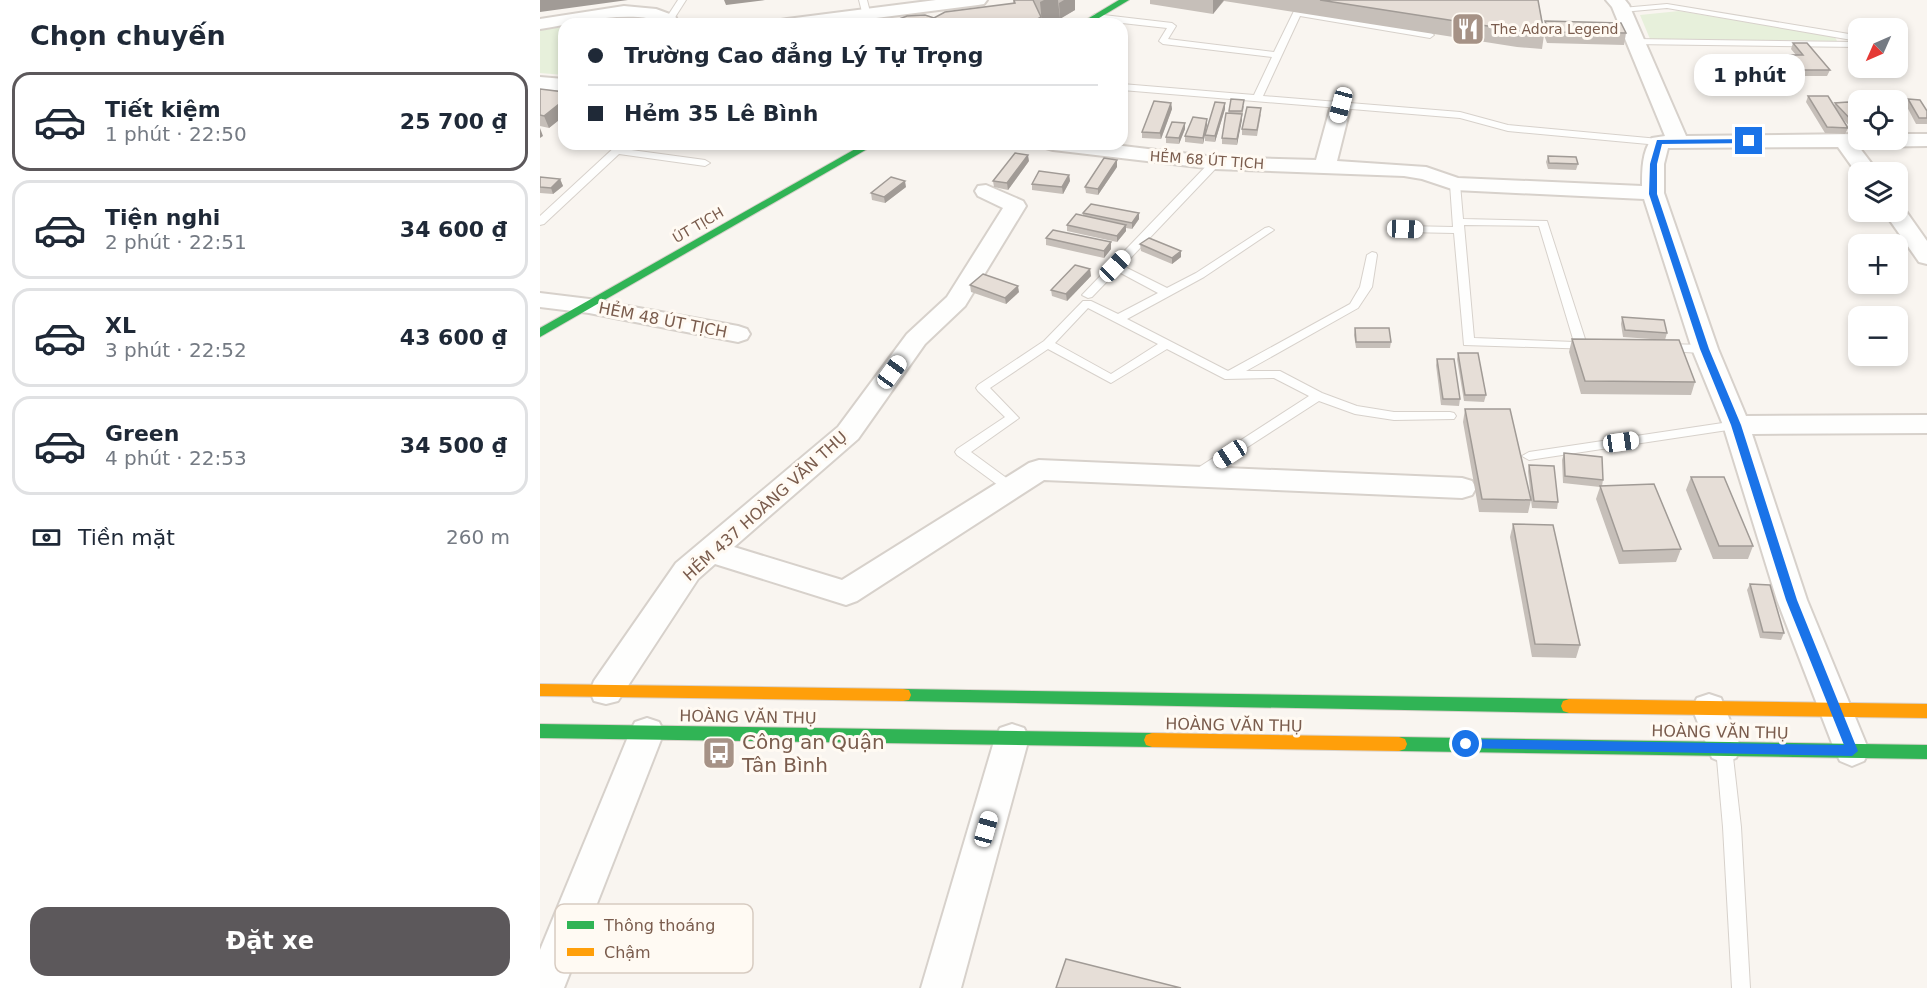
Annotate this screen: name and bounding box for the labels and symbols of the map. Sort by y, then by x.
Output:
restaurant icon: The Adora Legend [1450,11,1486,47]
north arrow [1848,18,1908,78]
place label: The Adora Legend [1490,21,1618,37]
callout: 1 phút [1694,54,1804,96]
car [1328,85,1354,125]
route end [1735,127,1762,154]
street label: HẺM 68 ÚT TỊCH [1149,147,1265,172]
street label: ÚT TỊCH [669,203,726,246]
car [1387,219,1423,239]
car [1096,247,1134,285]
street label: HẺM 48 ÚT TỊCH [597,297,729,342]
car [874,352,910,392]
street label: HẺM 437 HOÀNG VĂN THỤ [679,427,851,585]
car [1602,431,1640,453]
car [1210,437,1250,471]
street label: HOÀNG VĂN THỤ [679,706,817,728]
street label: HOÀNG VĂN THỤ [1165,714,1303,736]
street label: HOÀNG VĂN THỤ [1651,721,1789,743]
place label: Công an Quận Tân Bình [741,730,885,777]
route start [1452,730,1479,757]
bus stop icon: Công an Quận Tân Bình [701,735,737,771]
car [972,809,1000,849]
legend [555,904,753,973]
text: Thông thoáng [603,916,715,935]
text: Chậm [604,943,651,962]

